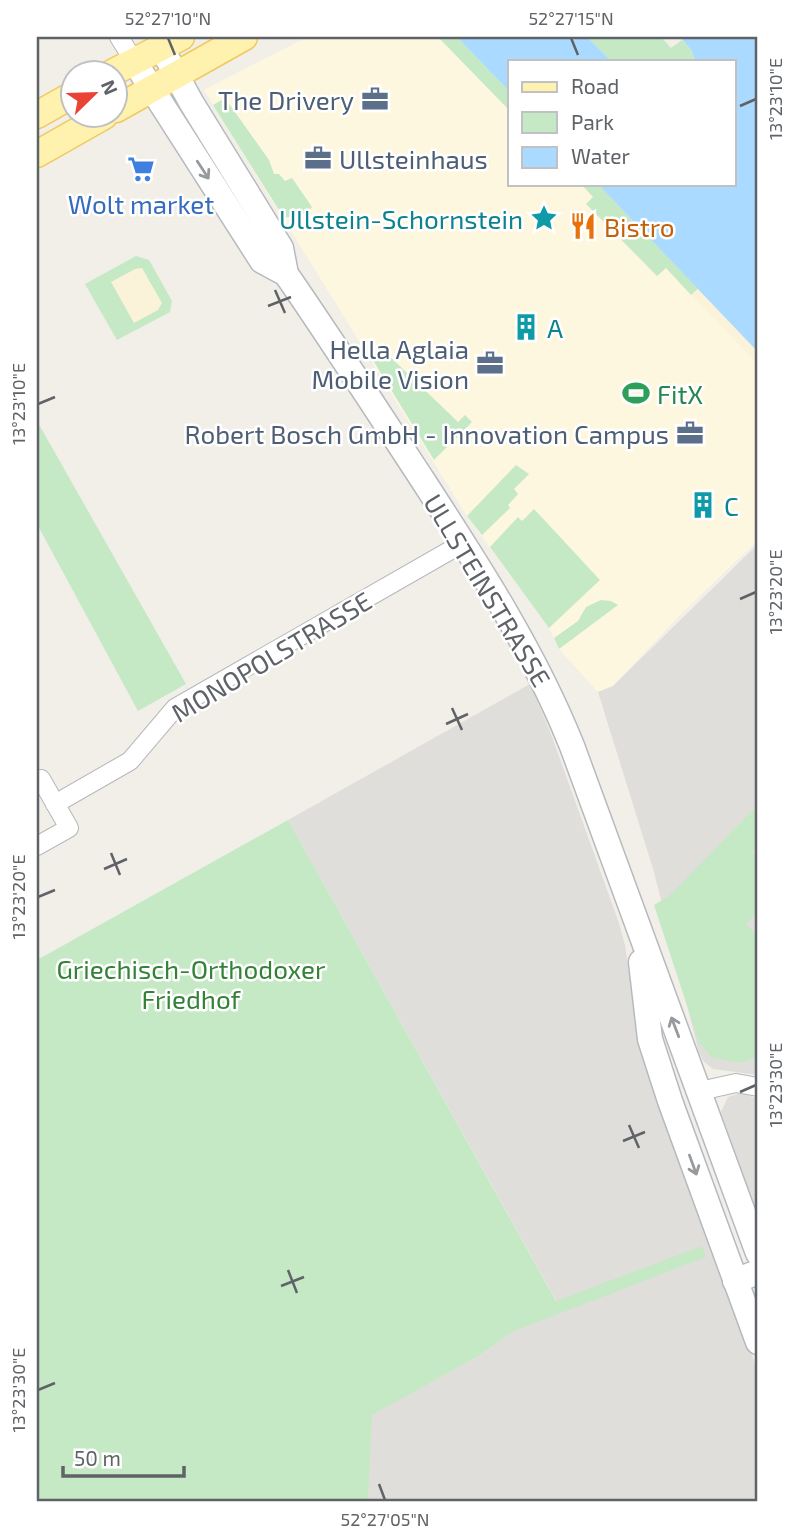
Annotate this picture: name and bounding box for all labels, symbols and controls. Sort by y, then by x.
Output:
text: 52°27'10"N [125,7,211,29]
text: 52°27'15"N [528,7,614,29]
text: 13°23'10"E [764,58,786,140]
north arrow [60,60,130,130]
legend [508,60,736,186]
text: Road [571,73,619,98]
text: N [97,76,123,98]
place label: The Drivery [218,84,354,115]
office icon: The Drivery [360,84,390,114]
text: Park [571,109,614,134]
office icon: Ullsteinhaus [303,143,333,173]
place label: Ullsteinhaus [339,143,488,174]
text: Water [571,143,630,168]
supermarket icon: Wolt market [126,154,156,184]
one-way arrow [197,160,211,180]
place label: Wolt market [68,188,214,219]
place label: Ullstein-Schornstein [279,203,523,234]
place icon: Ullstein-Schornstein [529,203,559,233]
restaurant icon: Bistro [568,211,598,241]
place label: Bistro [604,211,675,242]
building icon: A [511,312,541,342]
place label: A [547,312,563,343]
place label: Hella Aglaia Mobile Vision [311,333,469,394]
office icon: Hella Aglaia Mobile Vision [475,348,505,378]
text: 13°23'10"E [7,363,29,445]
sports icon: FitX [621,378,651,408]
place label: FitX [657,378,703,409]
place label: Robert Bosch GmbH - Innovation Campus [185,418,669,449]
office icon: Robert Bosch GmbH - Innovation Campus [675,418,705,448]
street label: ULLSTEINSTRASSE [418,488,558,692]
building icon: C [688,490,718,520]
place label: C [724,490,739,521]
text: 13°23'20"E [764,550,786,635]
street label: MONOPOLSTRASSE [165,584,377,728]
text: 13°23'20"E [7,855,29,940]
park label: Griechisch-Orthodoxer Friedhof [57,953,325,1014]
one-way arrow [668,1017,681,1039]
text: 13°23'30"E [764,1043,786,1127]
one-way arrow [688,1154,700,1176]
text: 13°23'30"E [7,1348,29,1432]
scale bar [63,1434,184,1478]
text: 50 m [74,1445,121,1470]
text: 52°27'05"N [341,1508,429,1530]

